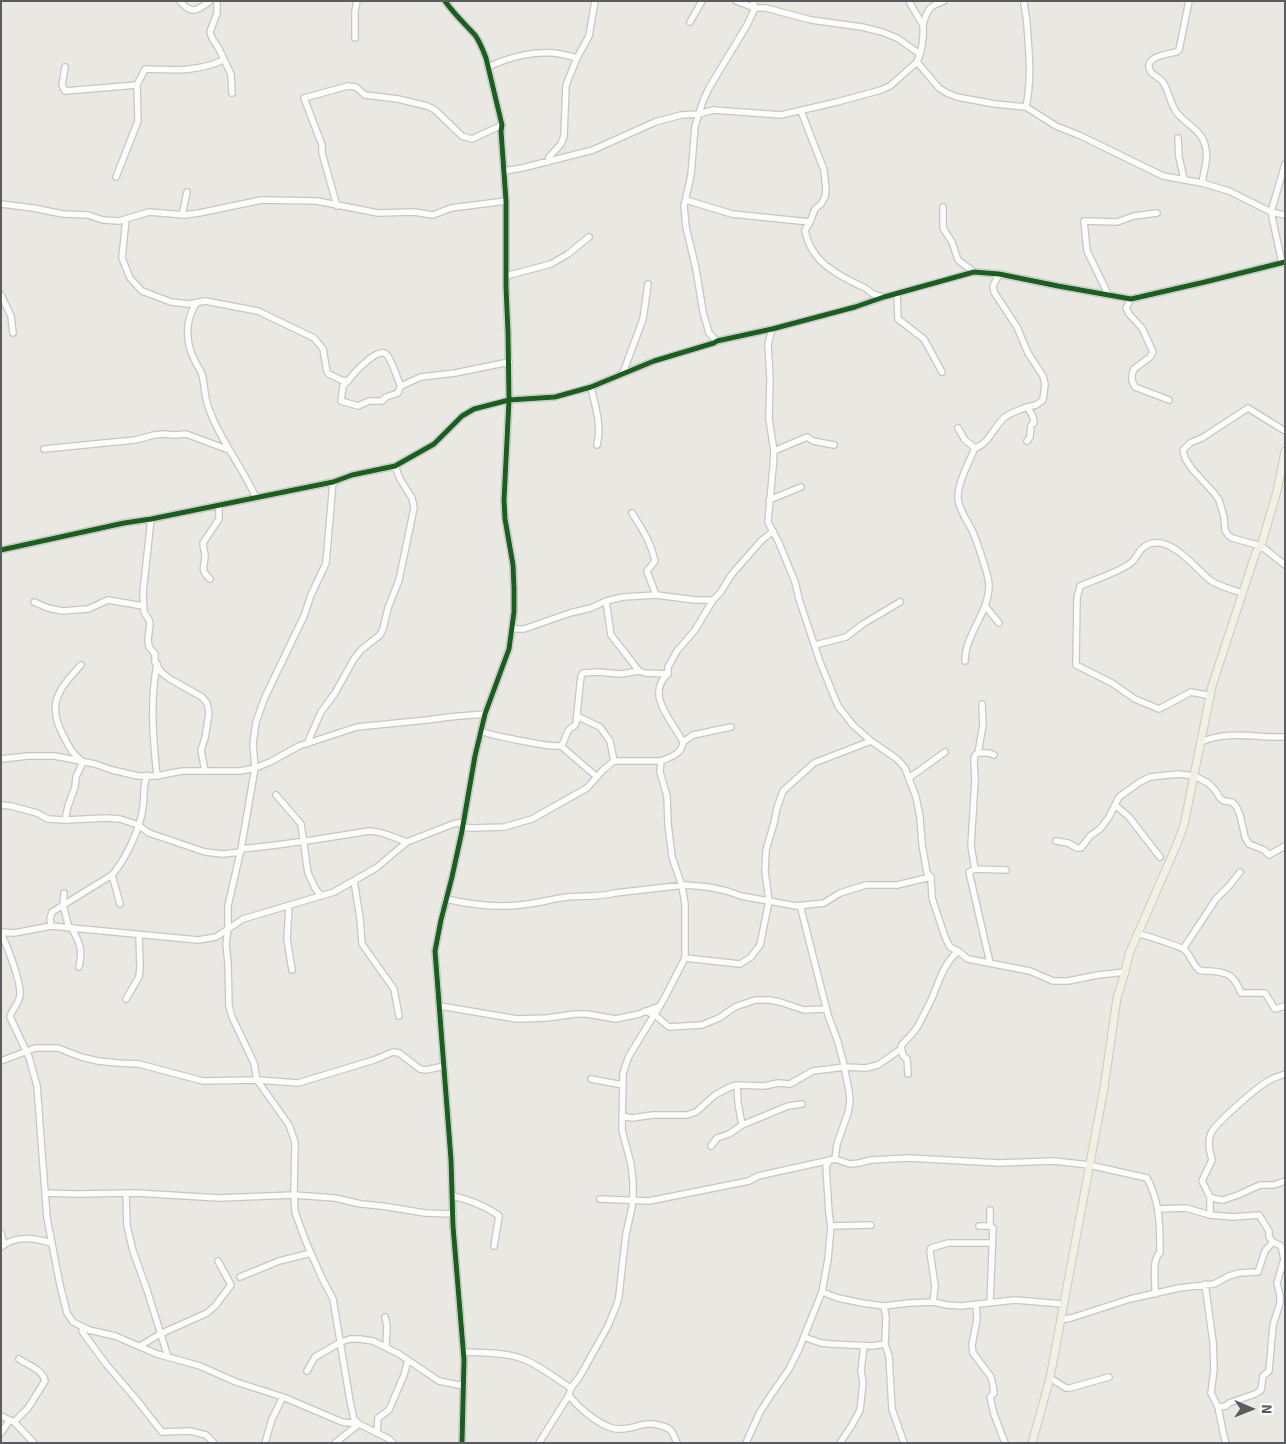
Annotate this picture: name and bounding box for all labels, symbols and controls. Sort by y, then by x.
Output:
north arrow [1226,1384,1276,1434]
text: N [1258,1404,1275,1414]

